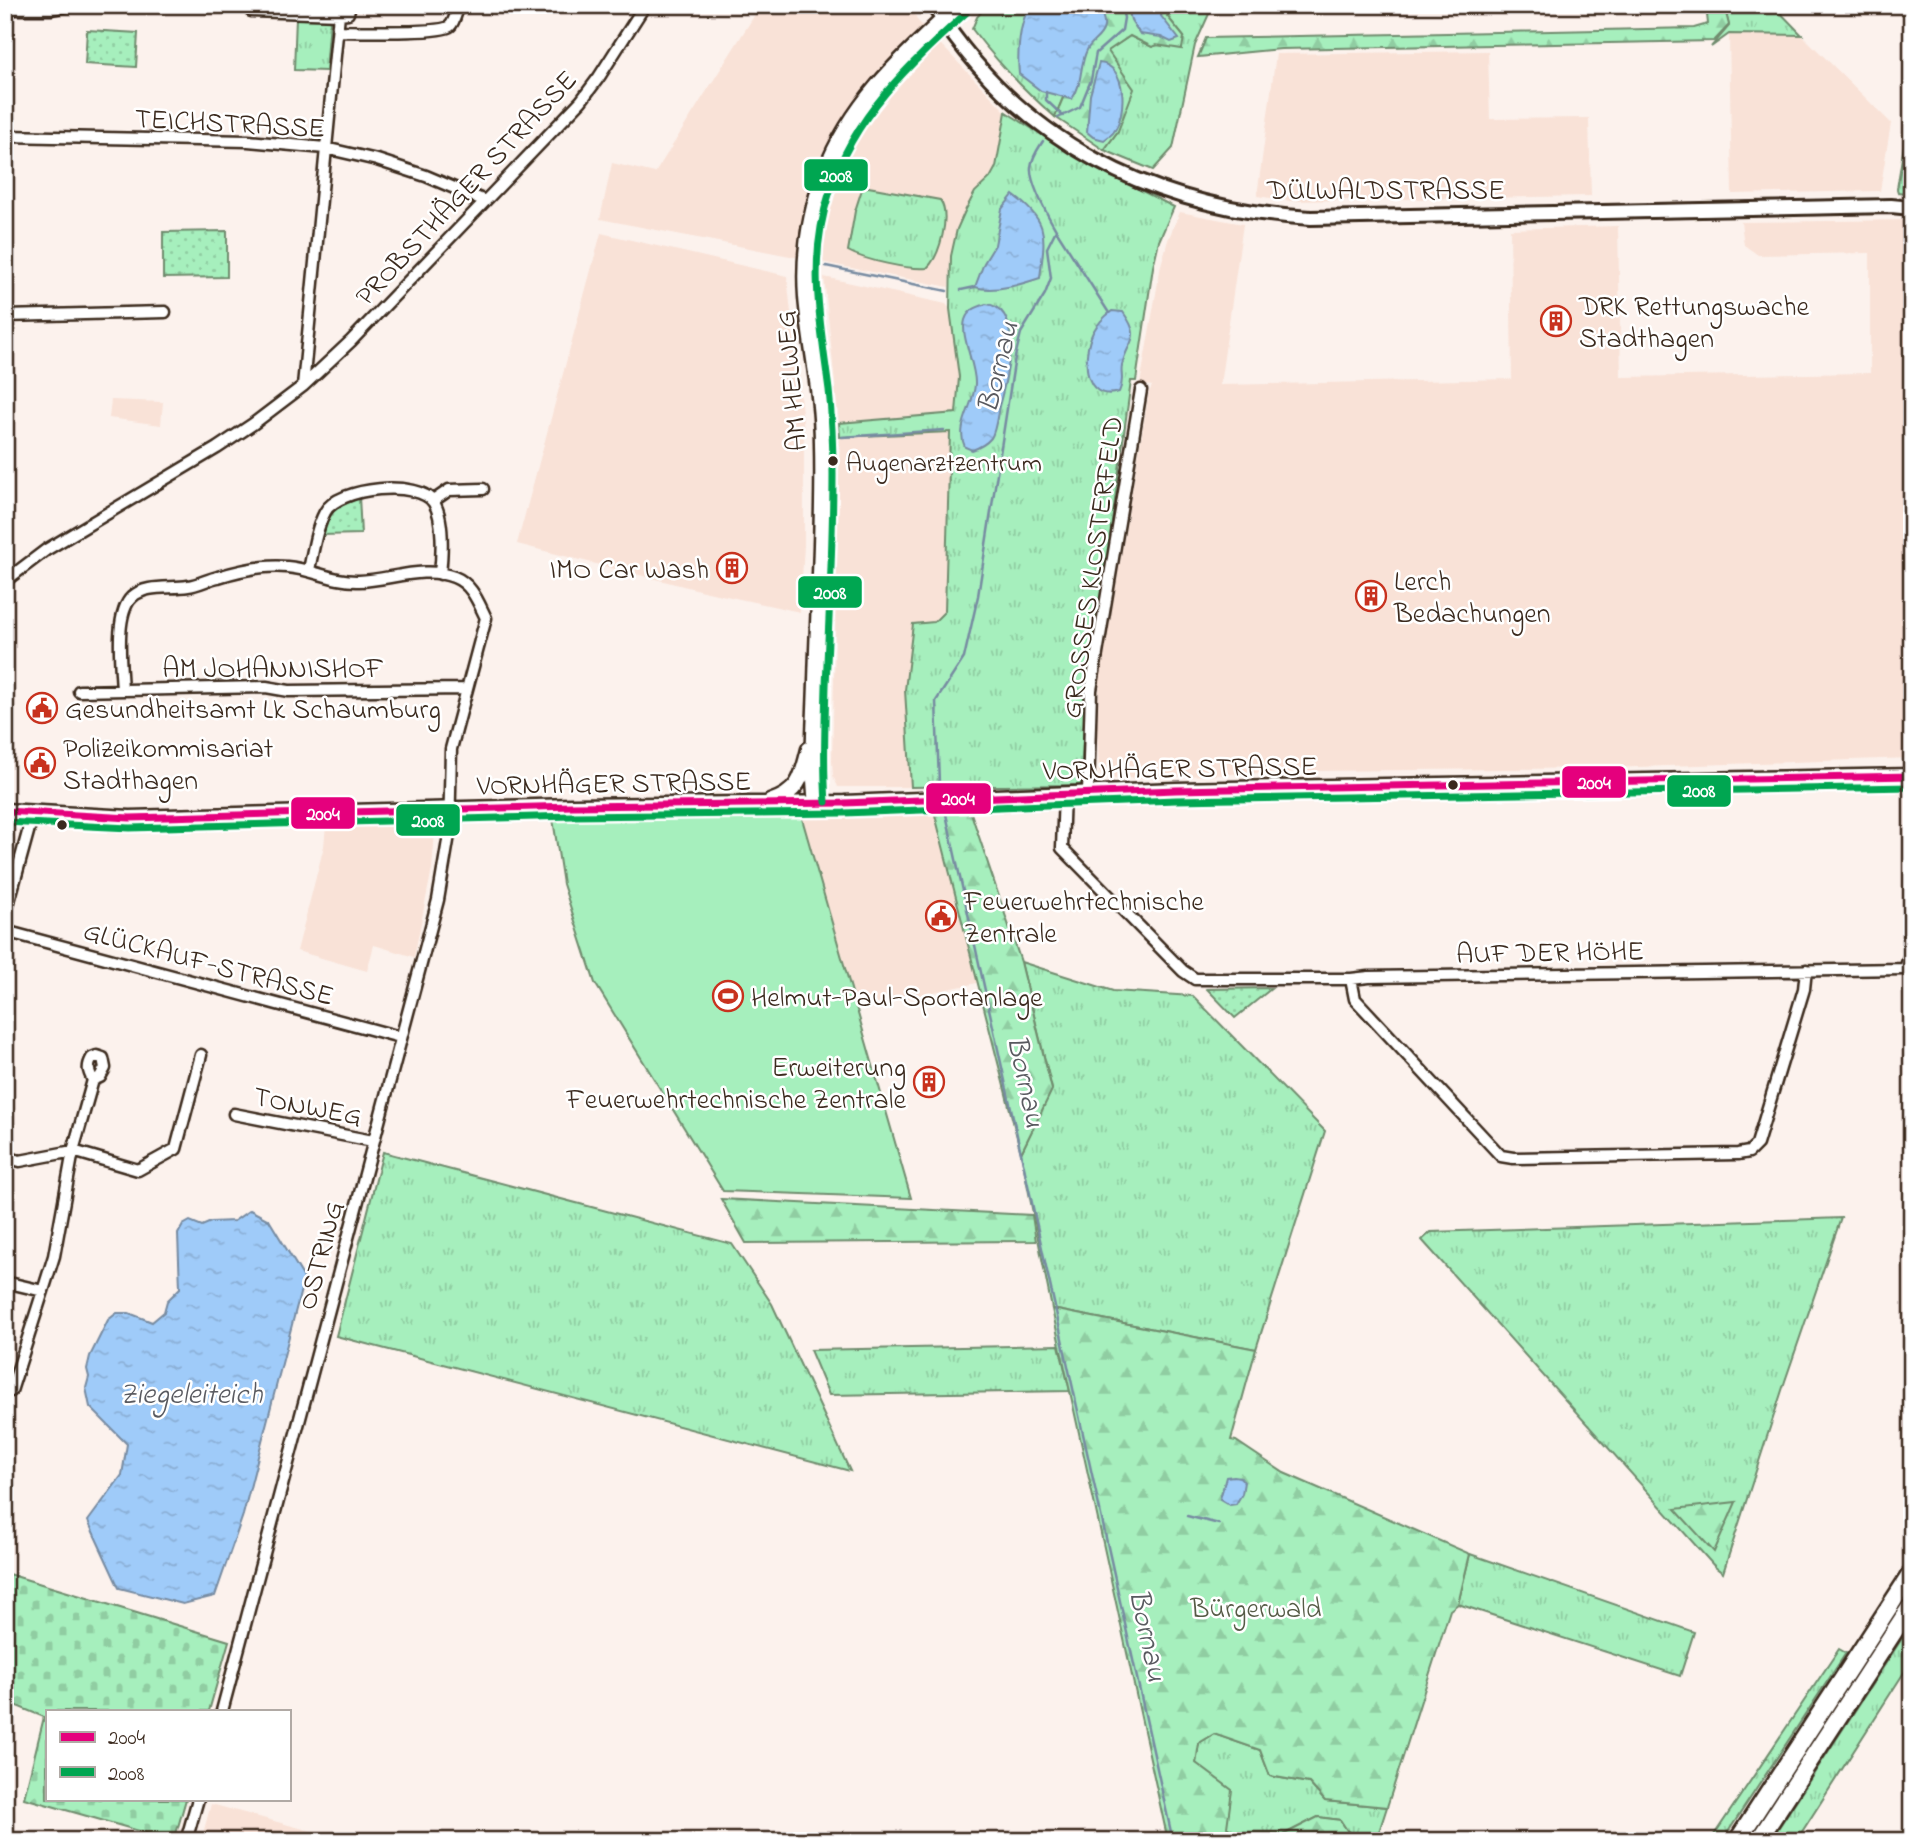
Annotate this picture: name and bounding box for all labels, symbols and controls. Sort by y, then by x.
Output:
street label: PROBSTHÄGER STRASSE [347,62,588,317]
street label: TEICHSTRASSE [133,100,326,151]
line badge: 2008 [803,158,869,192]
text: 2008 [819,164,852,191]
street label: DÜLWALDSTRASSE [1266,172,1505,213]
place label: DRK Rettungswache Stadthagen [1578,288,1810,361]
building icon: DRK Rettungswache Stadthagen [1539,304,1573,338]
street label: AM HELWEG [767,309,820,453]
water label: Bornau [967,317,1033,418]
street label: GROSSES KLOSTERFELD [1053,414,1136,721]
place label: Augenarztzentrum [846,446,1042,484]
marker: Augenarztzentrum [826,454,840,468]
place label: IMO Car Wash [549,551,709,592]
building icon: IMO Car Wash [715,551,749,585]
place label: Lerch Bedachungen [1393,563,1551,636]
line badge: 2008 [797,575,863,609]
building icon: Lerch Bedachungen [1354,579,1388,613]
text: 2008 [813,581,846,608]
street label: AM JOHANNISHOF [162,650,384,691]
public building icon: Gesundheitsamt Lk Schaumburg [25,691,59,725]
place label: Gesundheitsamt Lk Schaumburg [65,691,441,732]
place label: Polizeikommisariat Stadthagen [63,730,273,803]
public building icon: Polizeikommisariat Stadthagen [23,746,57,780]
street label: VORNHÄGER STRASSE [1041,748,1318,793]
street label: VORNHÄGER STRASSE [475,763,752,808]
line badge: 2004 [1561,765,1627,799]
text: 2004 [1576,771,1611,798]
line badge: 2008 [1666,774,1732,808]
unlabelled marker [1446,778,1460,792]
text: 2008 [1682,779,1715,806]
line badge: 2004 [925,782,992,815]
text: 2004 [940,787,975,814]
line badge: 2004 [290,796,356,830]
text: 2004 [305,802,340,829]
line badge: 2008 [395,803,461,837]
text: 2008 [411,809,444,836]
unlabelled marker [55,818,69,832]
place label: Feuerwehrtechnische Zentrale [963,883,1204,956]
public building icon: Feuerwehrtechnische Zentrale [924,899,958,933]
street label: GLÜCKAUF-STRASSE [78,912,338,1019]
street label: AUF DER HÖHE [1456,932,1644,977]
sports icon: Helmut-Paul-Sportanlage [711,979,745,1013]
place label: Helmut-Paul-Sportanlage [751,979,1043,1020]
water label: Bornau [993,1031,1055,1132]
place label: Erweiterung Feuerwehrtechnische Zentrale [565,1049,906,1122]
building icon: Erweiterung Feuerwehrtechnische Zentrale [912,1065,946,1099]
street label: TONWEG [250,1078,365,1139]
street label: OSTRING [288,1197,357,1315]
water label: Ziegeleiteich [119,1374,263,1418]
water label: Bornau [1115,1585,1177,1686]
park label: Bürgerwald [1189,1590,1322,1631]
legend [46,1710,290,1800]
text: 2004 [108,1724,146,1754]
text: 2008 [108,1760,145,1790]

